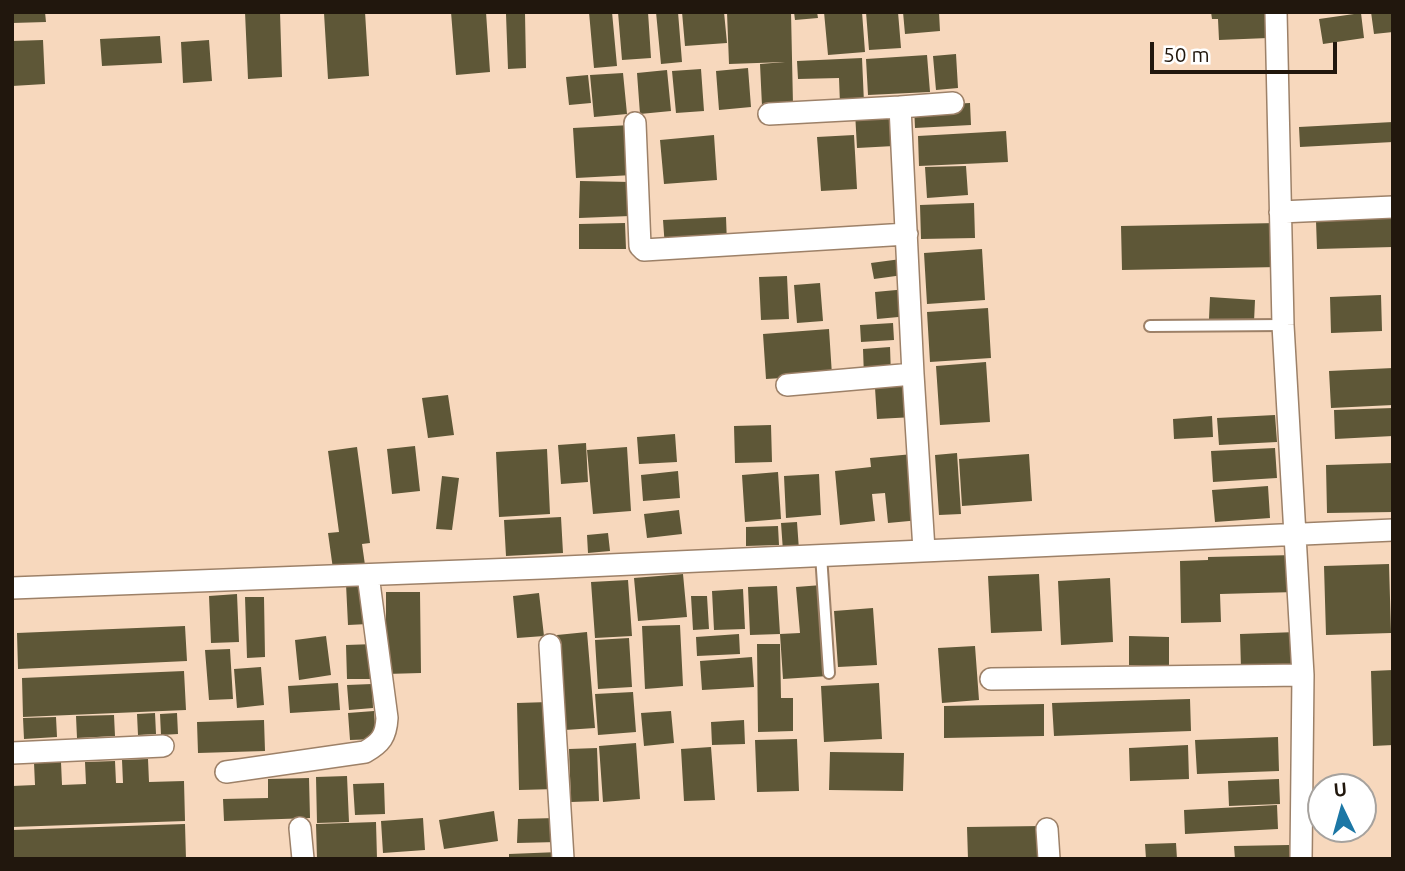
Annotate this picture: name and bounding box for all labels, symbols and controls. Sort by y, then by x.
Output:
scale bar [1153,28,1340,72]
text: 50 m [1163,42,1210,66]
north arrow [1307,773,1377,843]
text: U [1333,778,1348,801]

